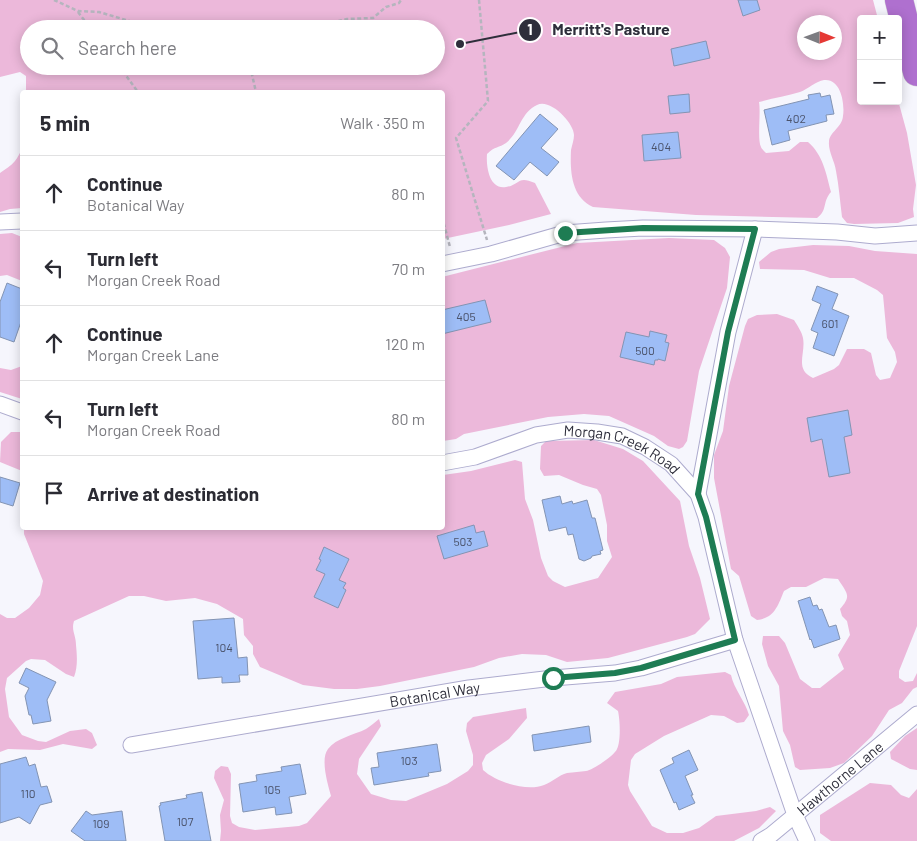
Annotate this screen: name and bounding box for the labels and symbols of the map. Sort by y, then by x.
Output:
callout: Merritt's Pasture [517,14,680,45]
north arrow [797,15,842,60]
text: Merritt's Pasture [552,19,670,38]
text: 1 [527,20,533,38]
house number: 402 [786,111,806,125]
house number: 404 [651,139,671,153]
route end [554,222,577,245]
house number: 405 [456,309,476,323]
house number: 601 [822,316,838,330]
house number: 500 [635,343,655,357]
street label: Morgan Creek Road [563,421,684,477]
house number: 503 [453,534,473,548]
house number: 104 [215,640,233,654]
route start [542,667,565,690]
street label: Botanical Way [388,678,481,710]
street label: Hawthorne Lane [793,737,887,819]
house number: 103 [400,753,418,767]
house number: 105 [263,782,281,796]
house number: 110 [20,786,36,800]
house number: 107 [177,814,194,828]
house number: 109 [92,816,110,830]

